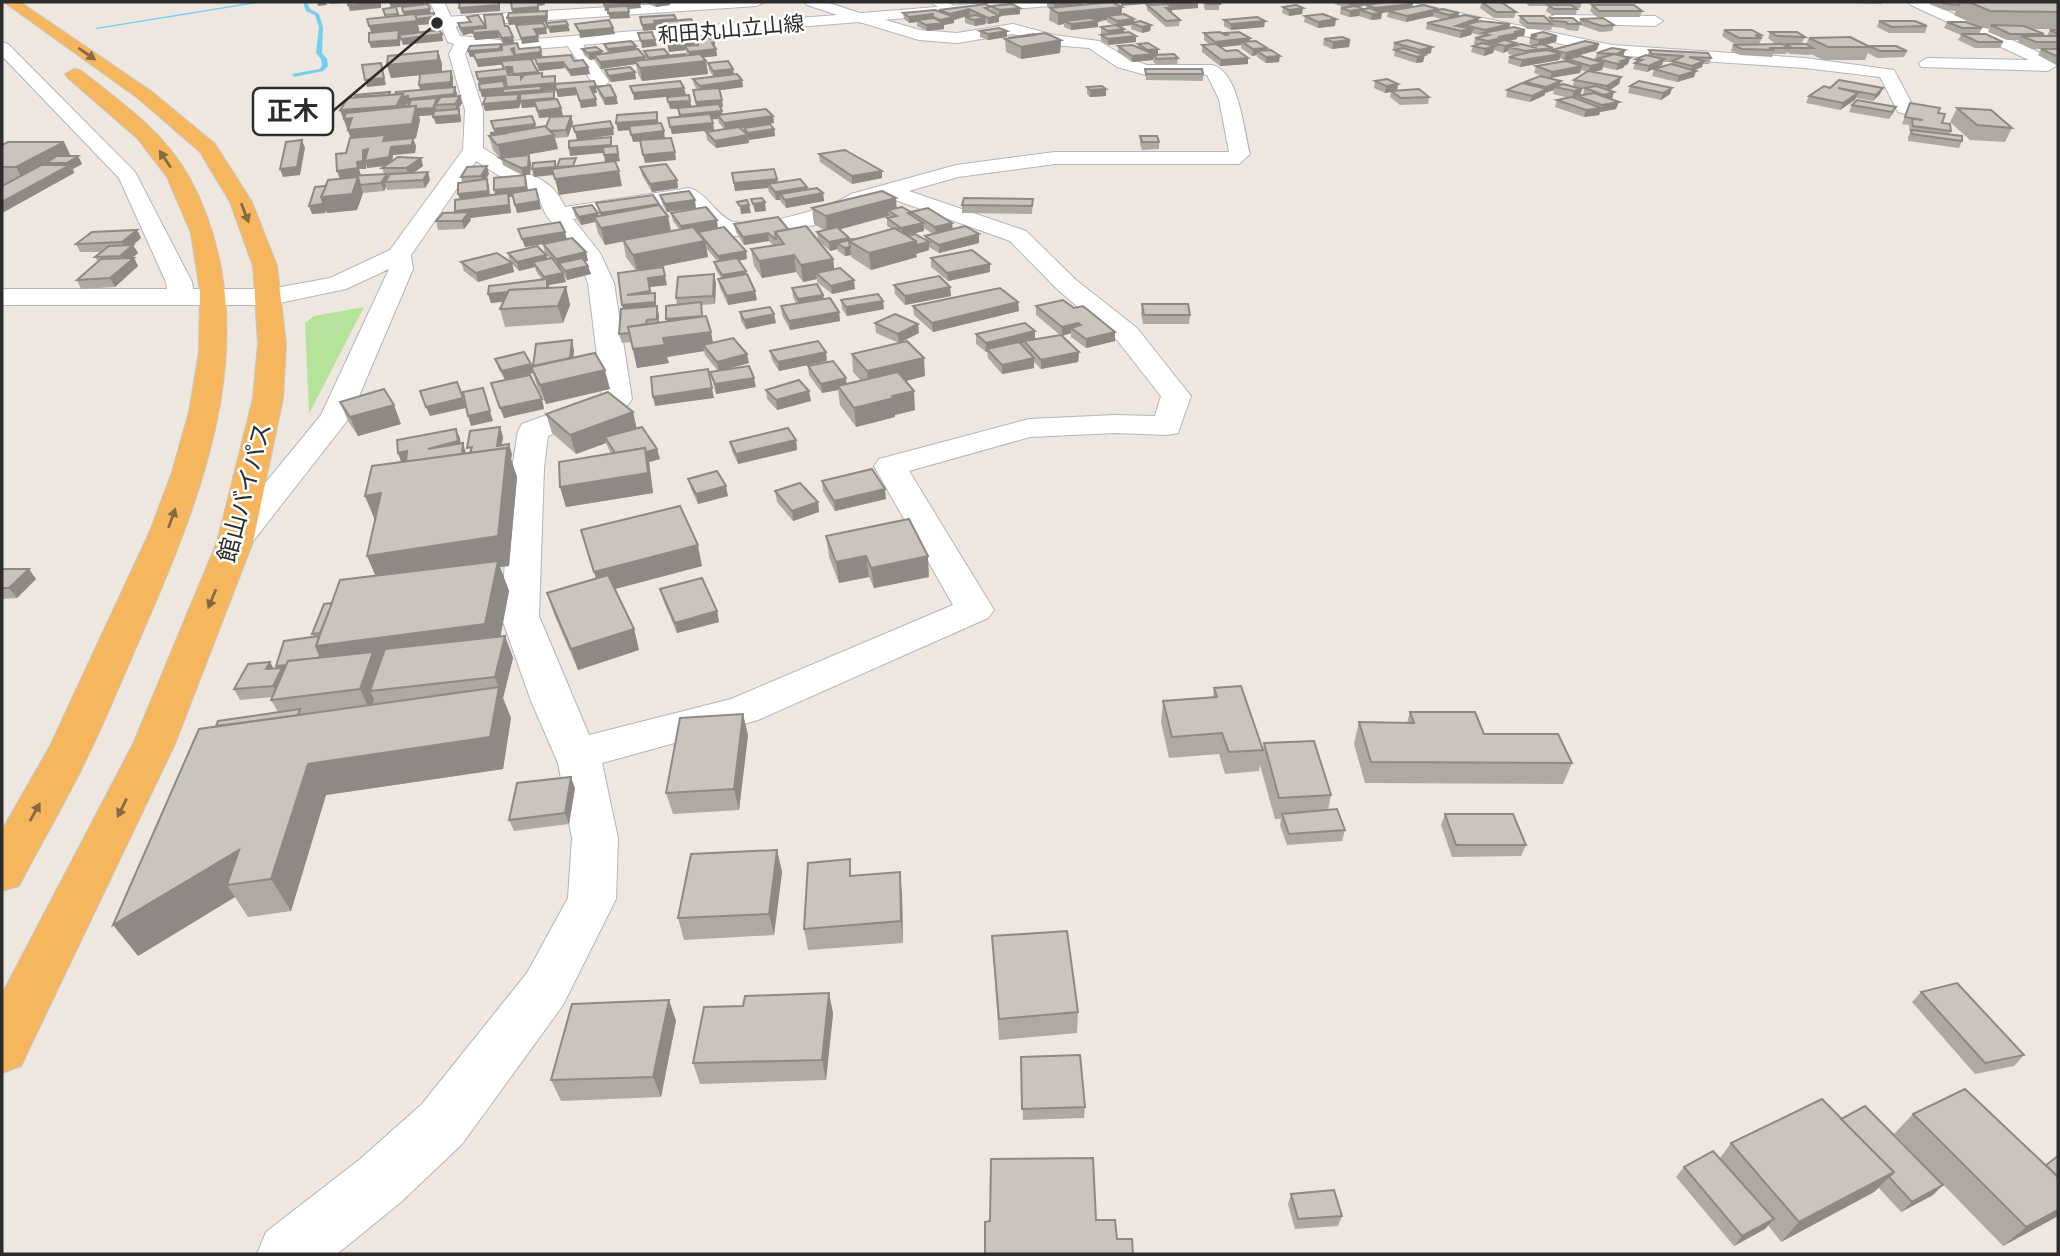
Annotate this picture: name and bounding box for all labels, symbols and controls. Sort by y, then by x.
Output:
street label: 和田丸山立山線 [657,8,805,50]
one-way arrow [78,47,97,60]
callout: 正木 [253,88,333,135]
text: 正木 [267,93,319,128]
one-way arrow [159,149,172,169]
one-way arrow [239,202,250,223]
street label: 館山バイパス [210,419,278,565]
one-way arrow [167,507,178,528]
one-way arrow [207,589,218,610]
one-way arrow [117,798,128,818]
one-way arrow [29,803,41,822]

